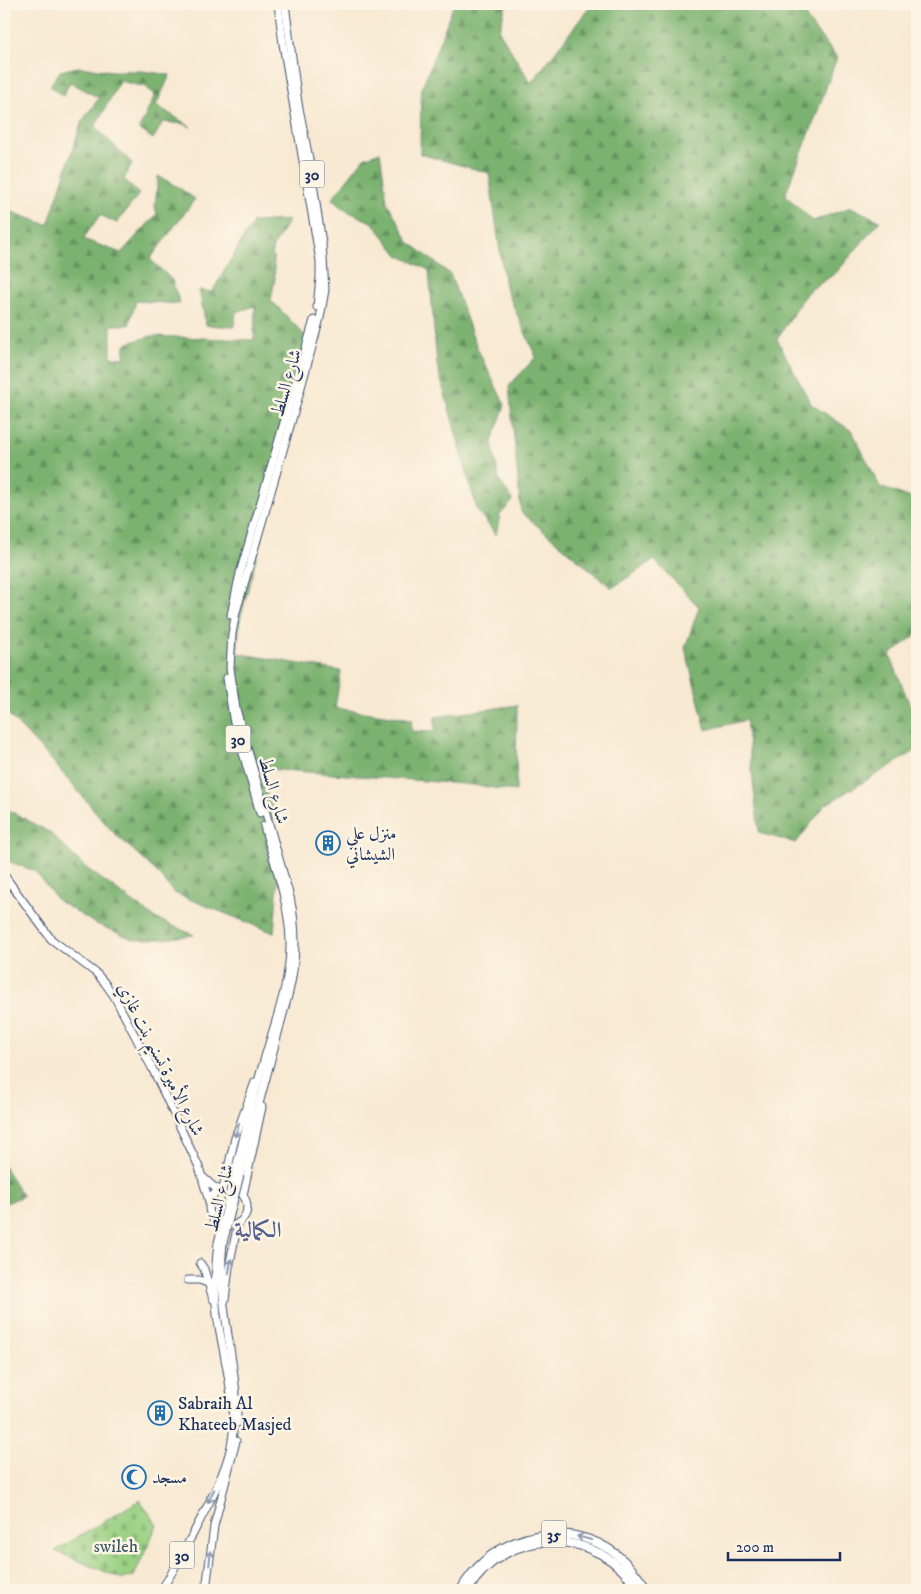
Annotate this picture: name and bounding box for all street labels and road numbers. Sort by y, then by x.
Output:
road number: 30 [300,160,324,188]
street label: شارع السلط [267,347,310,421]
road number: 30 [226,726,250,752]
street label: شارع السلط [250,754,293,828]
street label: شارع الأميرة تسنيم بنت غازي [106,978,211,1143]
street label: شارع السلط [201,1162,242,1235]
road number: 35 [542,1520,566,1548]
road number: 30 [170,1542,194,1568]

